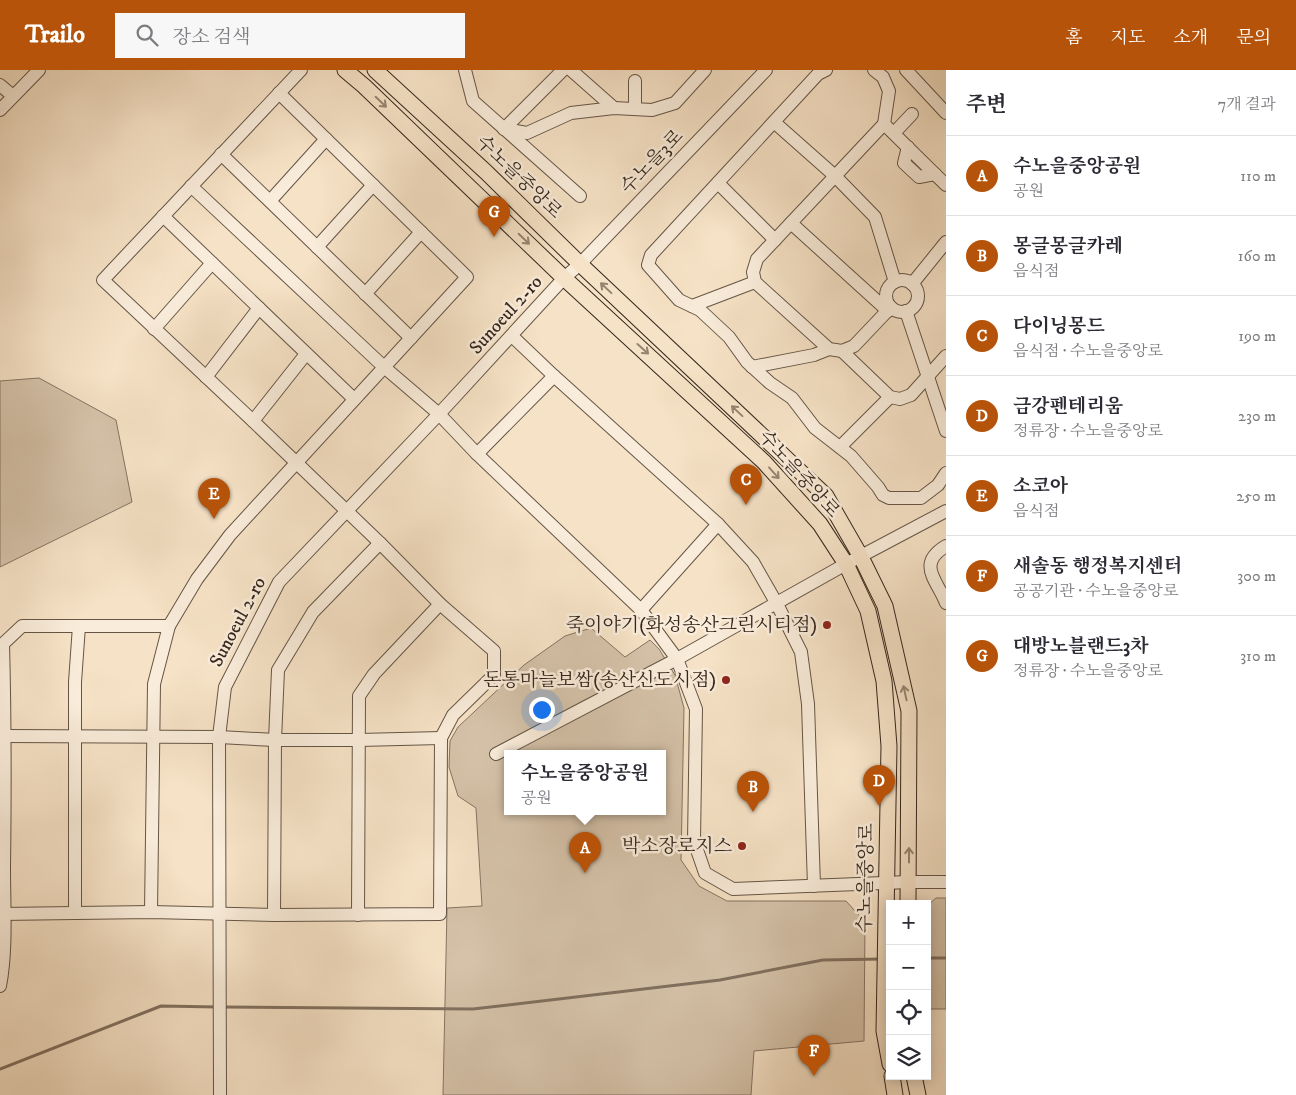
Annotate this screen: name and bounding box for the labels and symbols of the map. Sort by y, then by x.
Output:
one-way arrow [375,96,388,108]
street label: 수노을3로 [616,125,688,199]
street label: 수노을중앙로 [471,130,567,224]
pin: G [478,196,510,237]
one-way arrow [517,233,530,245]
street label: Sunoeul 2-ro [465,271,547,359]
one-way arrow [599,282,612,294]
one-way arrow [636,344,649,355]
one-way arrow [731,405,744,417]
street label: 수노을중앙로 [754,425,844,523]
pin: C [730,464,762,505]
one-way arrow [768,466,780,479]
pin: E [198,478,230,519]
street label: Sunoeul 2-ro [205,573,271,671]
place label: 죽이야기(화성송산그린시티점) [566,614,817,637]
marker: 죽이야기(화성송산그린시티점) [821,619,833,631]
place label: 돈통마늘보쌈(송산신도시점) [483,669,716,692]
marker: 돈통마늘보쌈(송산신도시점) [720,674,732,686]
one-way arrow [900,685,910,701]
your location [529,697,555,723]
pin: D [863,765,895,806]
pin: B [737,771,769,812]
street label: 수노을중앙로 [854,823,878,933]
pin: A [569,832,601,873]
place label: 박소장로지스 [622,835,732,858]
marker: 박소장로지스 [736,840,748,852]
one-way arrow [904,847,914,864]
pin: F [798,1035,830,1076]

